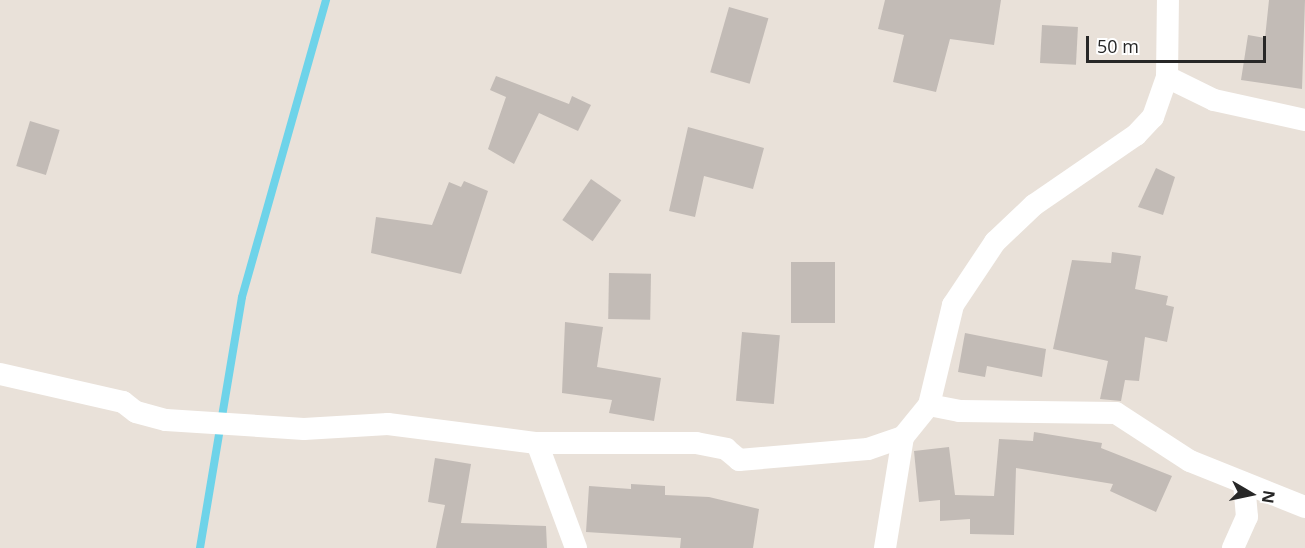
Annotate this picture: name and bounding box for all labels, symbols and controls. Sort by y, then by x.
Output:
scale bar [1089,24,1269,62]
text: 50 m [1097,34,1139,58]
north arrow [1221,464,1281,524]
text: N [1257,489,1281,505]

